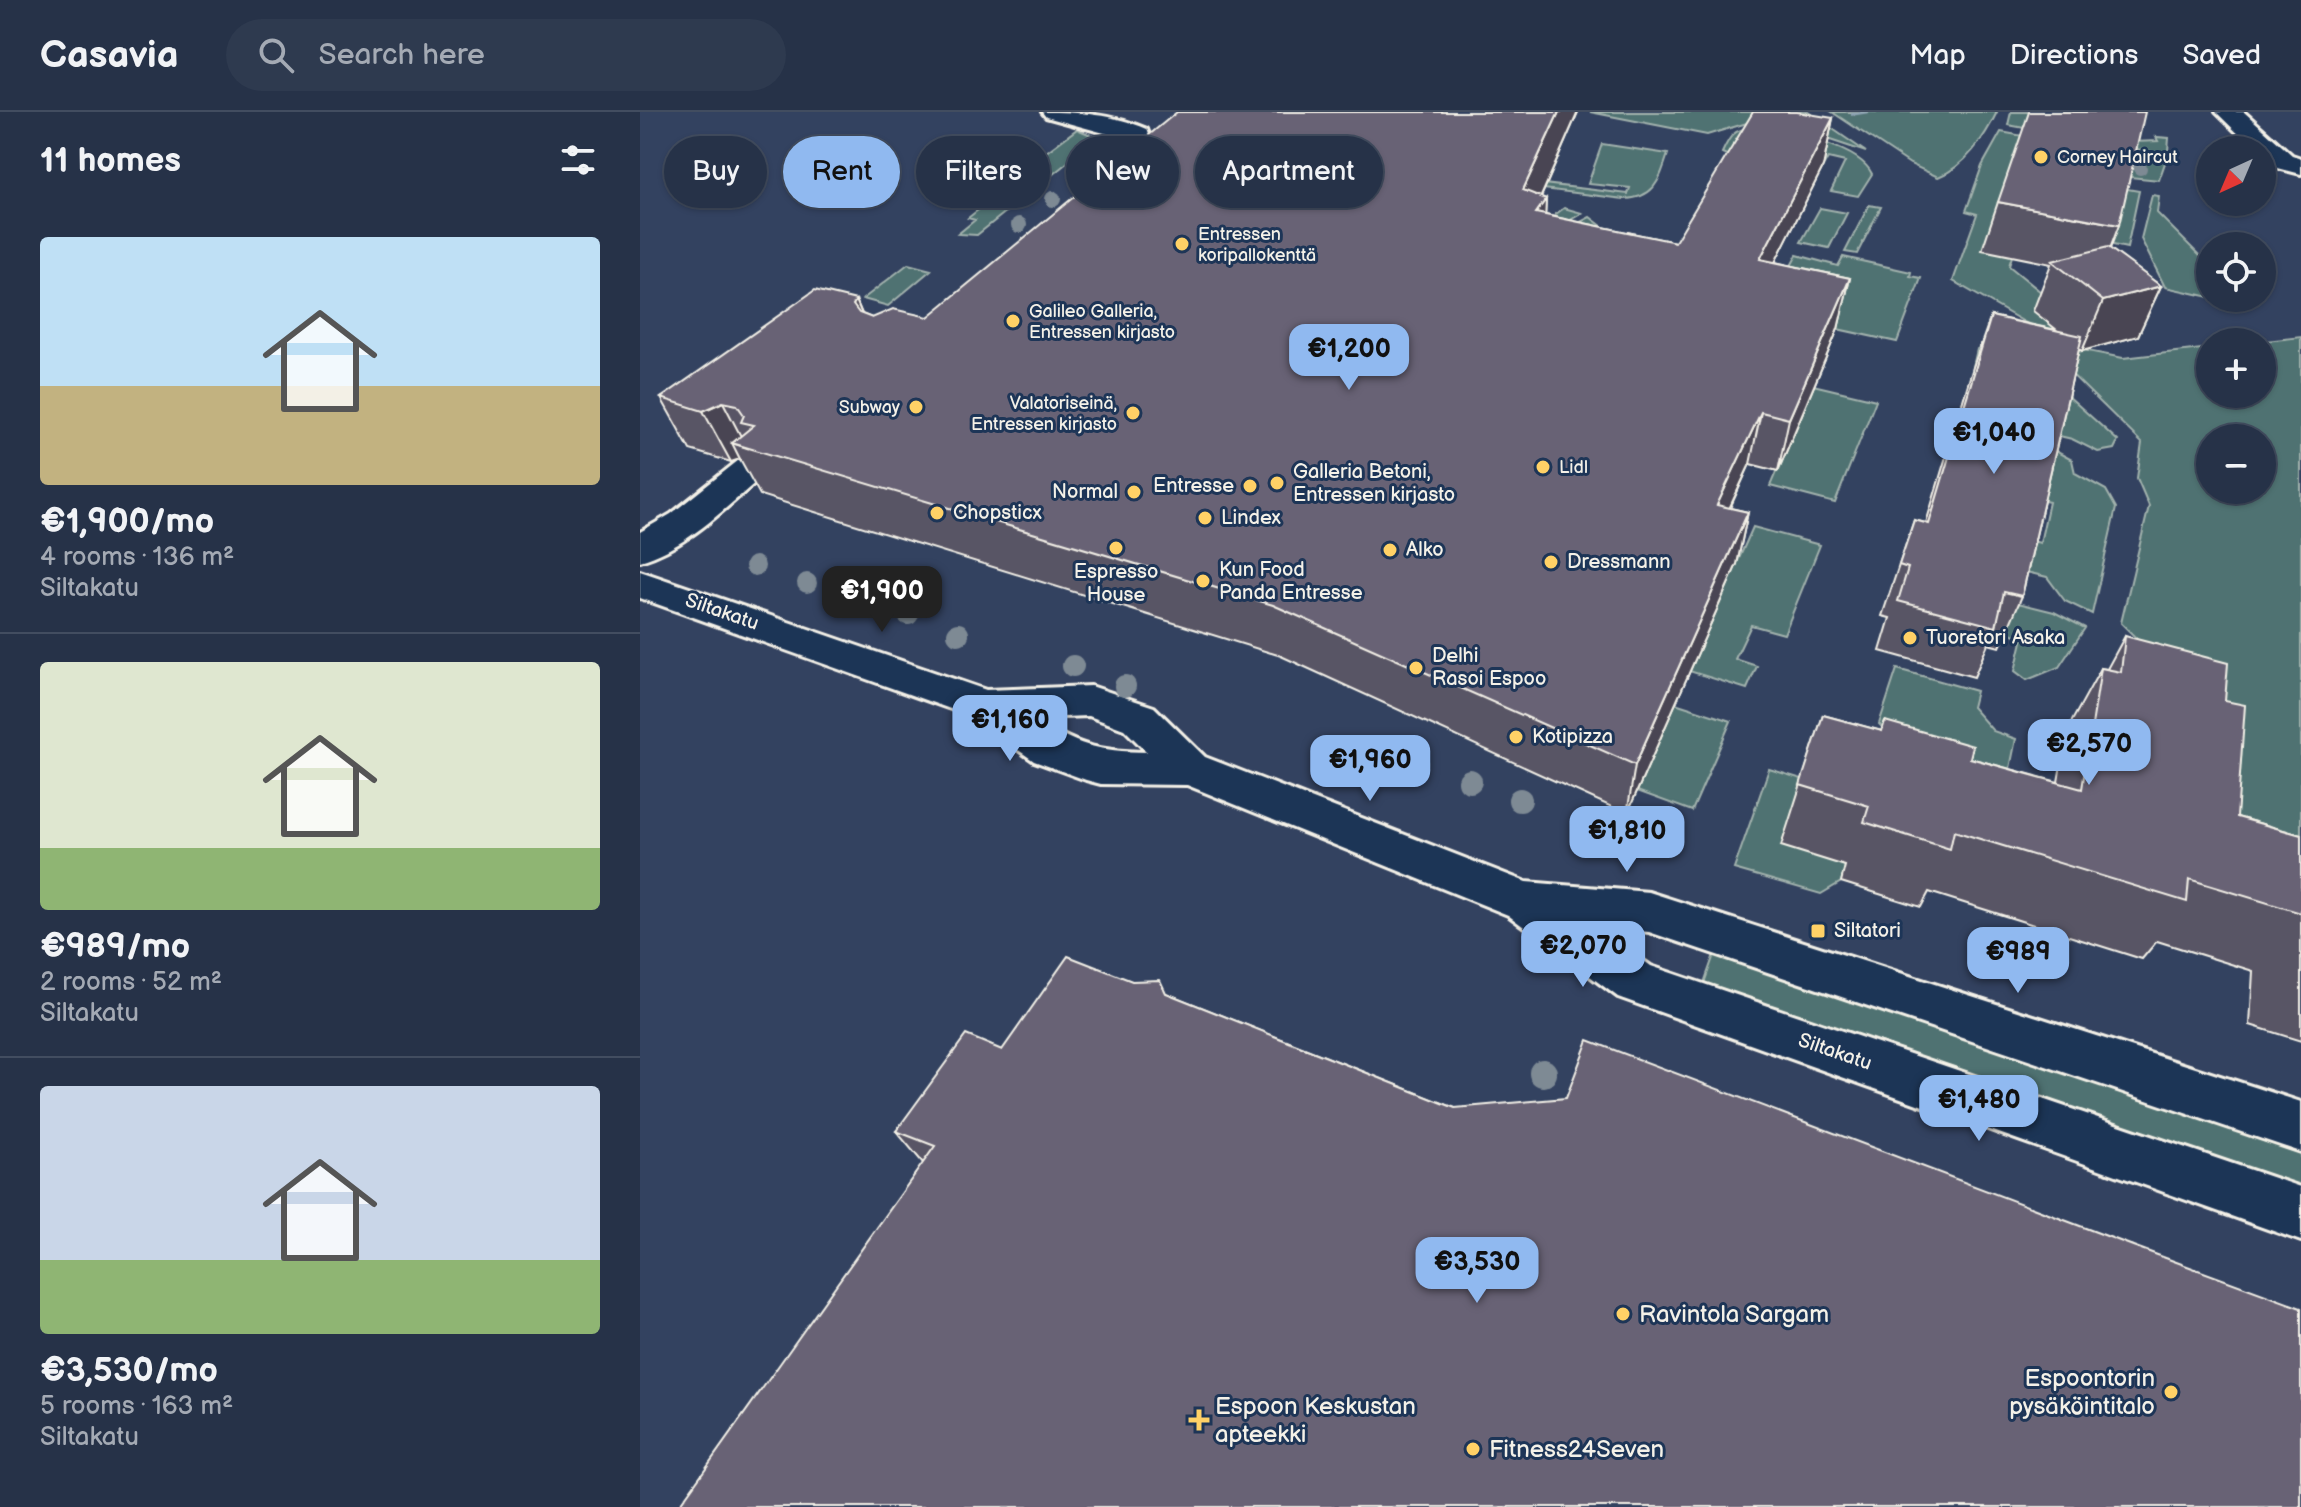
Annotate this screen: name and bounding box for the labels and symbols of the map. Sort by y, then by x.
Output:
north arrow [2196,136,2276,216]
place label: Corney Haircut [2057,147,2178,168]
marker: Corney Haircut [2032,148,2050,166]
place label: Entressen koripallokenttä [1198,224,1316,266]
marker: Entressen koripallokenttä [1173,235,1191,253]
place label: Galileo Galleria, Entressen kirjasto [1029,301,1175,343]
marker: Galileo Galleria, Entressen kirjasto [1004,312,1022,330]
pin: €1,200 [1284,324,1414,392]
place label: Valatoriseinä, Entressen kirjasto [971,393,1117,435]
place label: Subway [839,397,901,418]
marker: Subway [907,398,925,416]
marker: Valatoriseinä, Entressen kirjasto [1124,404,1142,422]
pin: €1,040 [1929,408,2059,476]
place label: Lidl [1559,457,1588,478]
marker: Lidl [1534,458,1552,476]
place label: Galleria Betoni, Entressen kirjasto [1293,460,1455,507]
place label: Entresse [1153,474,1234,498]
marker: Galleria Betoni, Entressen kirjasto [1268,474,1286,492]
marker: Entresse [1241,477,1259,495]
place label: Normal [1052,480,1118,504]
marker: Normal [1125,483,1143,501]
place label: Chopsticx [953,501,1043,525]
marker: Chopsticx [928,504,946,522]
place label: Lindex [1221,506,1282,530]
marker: Lindex [1196,509,1214,527]
place label: Alko [1406,538,1444,562]
marker: Espresso House [1107,539,1125,557]
marker: Alko [1381,541,1399,559]
place label: Dressmann [1567,550,1670,574]
marker: Dressmann [1542,553,1560,571]
place label: Kun Food Panda Entresse [1219,558,1363,605]
place label: Espresso House [1074,560,1158,607]
pin: €1,900 [817,566,947,634]
marker: Kun Food Panda Entresse [1194,572,1212,590]
street label: Siltakatu [682,588,762,636]
place label: Tuoretori Asaka [1926,626,2065,650]
marker: Tuoretori Asaka [1901,629,1919,647]
place label: Delhi Rasoi Espoo [1432,644,1546,691]
marker: Delhi Rasoi Espoo [1407,659,1425,677]
pin: €1,160 [945,695,1075,763]
pin: €2,570 [2024,719,2154,787]
place label: Kotipizza [1532,725,1613,749]
marker: Kotipizza [1507,728,1525,746]
pin: €1,960 [1305,735,1435,803]
pin: €1,810 [1562,806,1692,874]
place label: Siltatori [1834,919,1901,943]
pin: €2,070 [1518,921,1648,989]
marker: Siltatori [1809,922,1827,940]
pin: €989 [1971,927,2065,995]
street label: Siltakatu [1795,1028,1875,1076]
pin: €1,480 [1914,1075,2044,1143]
pin: €3,530 [1412,1237,1542,1305]
place label: Ravintola Sargam [1639,1300,1829,1329]
marker: Ravintola Sargam [1614,1305,1632,1323]
place label: Espoontorin pysäköintitalo [2009,1364,2155,1421]
marker: Espoontorin pysäköintitalo [2162,1383,2180,1401]
place label: Espoon Keskustan apteekki [1215,1392,1416,1449]
marker: Espoon Keskustan apteekki [1190,1411,1208,1429]
place label: Fitness24Seven [1489,1435,1664,1464]
marker: Fitness24Seven [1464,1440,1482,1458]

